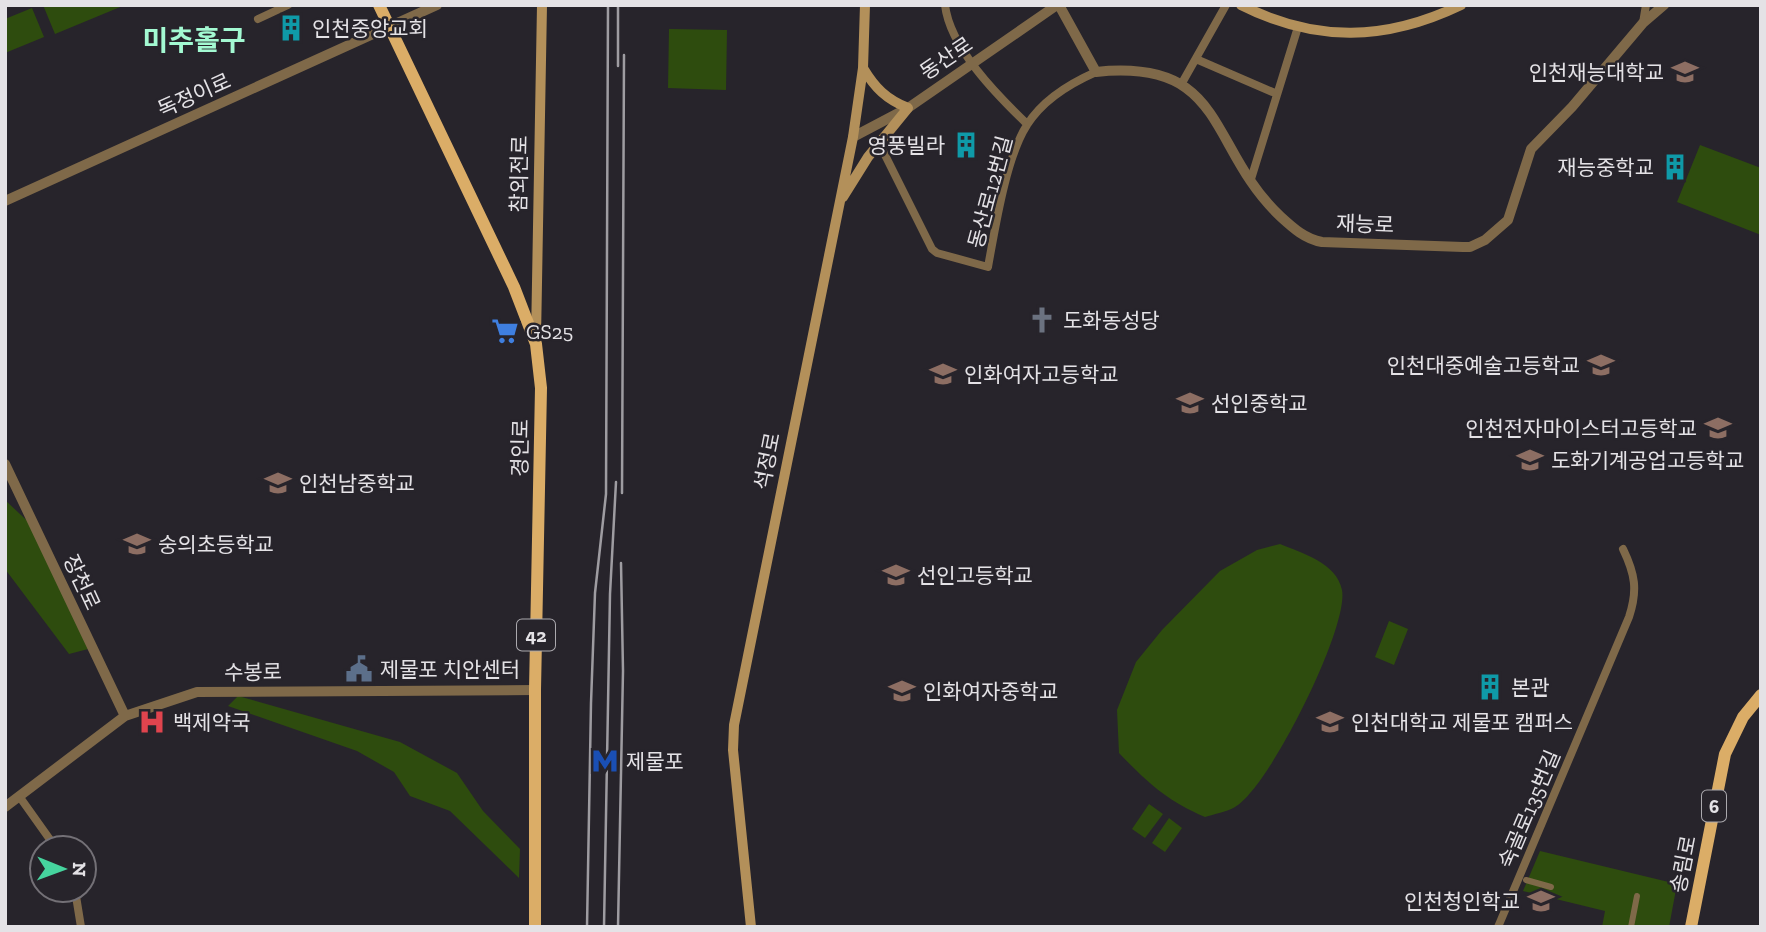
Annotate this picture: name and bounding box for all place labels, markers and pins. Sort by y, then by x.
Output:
building icon: 인천중앙교회 [276,13,306,43]
place label: 인천중앙교회 [312,16,428,41]
school or university icon: 인천재능대학교 [1670,57,1700,87]
place label: 인천재능대학교 [1529,60,1664,85]
building icon: 영풍빌라 [951,130,981,160]
place label: 영풍빌라 [868,133,945,158]
building icon: 재능중학교 [1660,152,1690,182]
place label: 재능중학교 [1557,155,1654,180]
church icon: 도화동성당 [1027,305,1057,335]
place label: 도화동성당 [1063,308,1160,333]
supermarket icon: GS25 [490,316,520,346]
place label: GS25 [526,319,573,344]
school or university icon: 인천대중예술고등학교 [1586,350,1616,380]
place label: 인천대중예술고등학교 [1387,353,1580,378]
school or university icon: 인화여자고등학교 [928,359,958,389]
place label: 인화여자고등학교 [964,362,1119,387]
school or university icon: 선인중학교 [1175,388,1205,418]
place label: 선인중학교 [1211,391,1308,416]
school or university icon: 인천전자마이스터고등학교 [1703,413,1733,443]
place label: 인천전자마이스터고등학교 [1465,416,1697,441]
school or university icon: 도화기계공업고등학교 [1515,445,1545,475]
place label: 도화기계공업고등학교 [1551,448,1744,473]
school or university icon: 인천남중학교 [263,468,293,498]
place label: 인천남중학교 [299,471,415,496]
school or university icon: 숭의초등학교 [122,529,152,559]
place label: 숭의초등학교 [158,532,274,557]
school or university icon: 선인고등학교 [881,560,911,590]
place label: 선인고등학교 [917,563,1033,588]
public building icon: 제물포 치안센터 [344,654,374,684]
place label: 제물포 치안센터 [380,657,520,682]
building icon: 본관 [1475,672,1505,702]
place label: 본관 [1511,675,1550,700]
school or university icon: 인화여자중학교 [887,676,917,706]
place label: 인화여자중학교 [923,679,1058,704]
hospital icon: 백제약국 [137,707,167,737]
school or university icon: 인천대학교 제물포 캠퍼스 [1315,707,1345,737]
place label: 백제약국 [173,710,250,735]
place label: 인천대학교 제물포 캠퍼스 [1351,710,1573,735]
metro station icon: 제물포 [590,746,620,776]
place label: 제물포 [626,749,684,774]
school or university icon: 인천청인학교 [1526,886,1556,916]
place label: 인천청인학교 [1404,889,1520,914]

